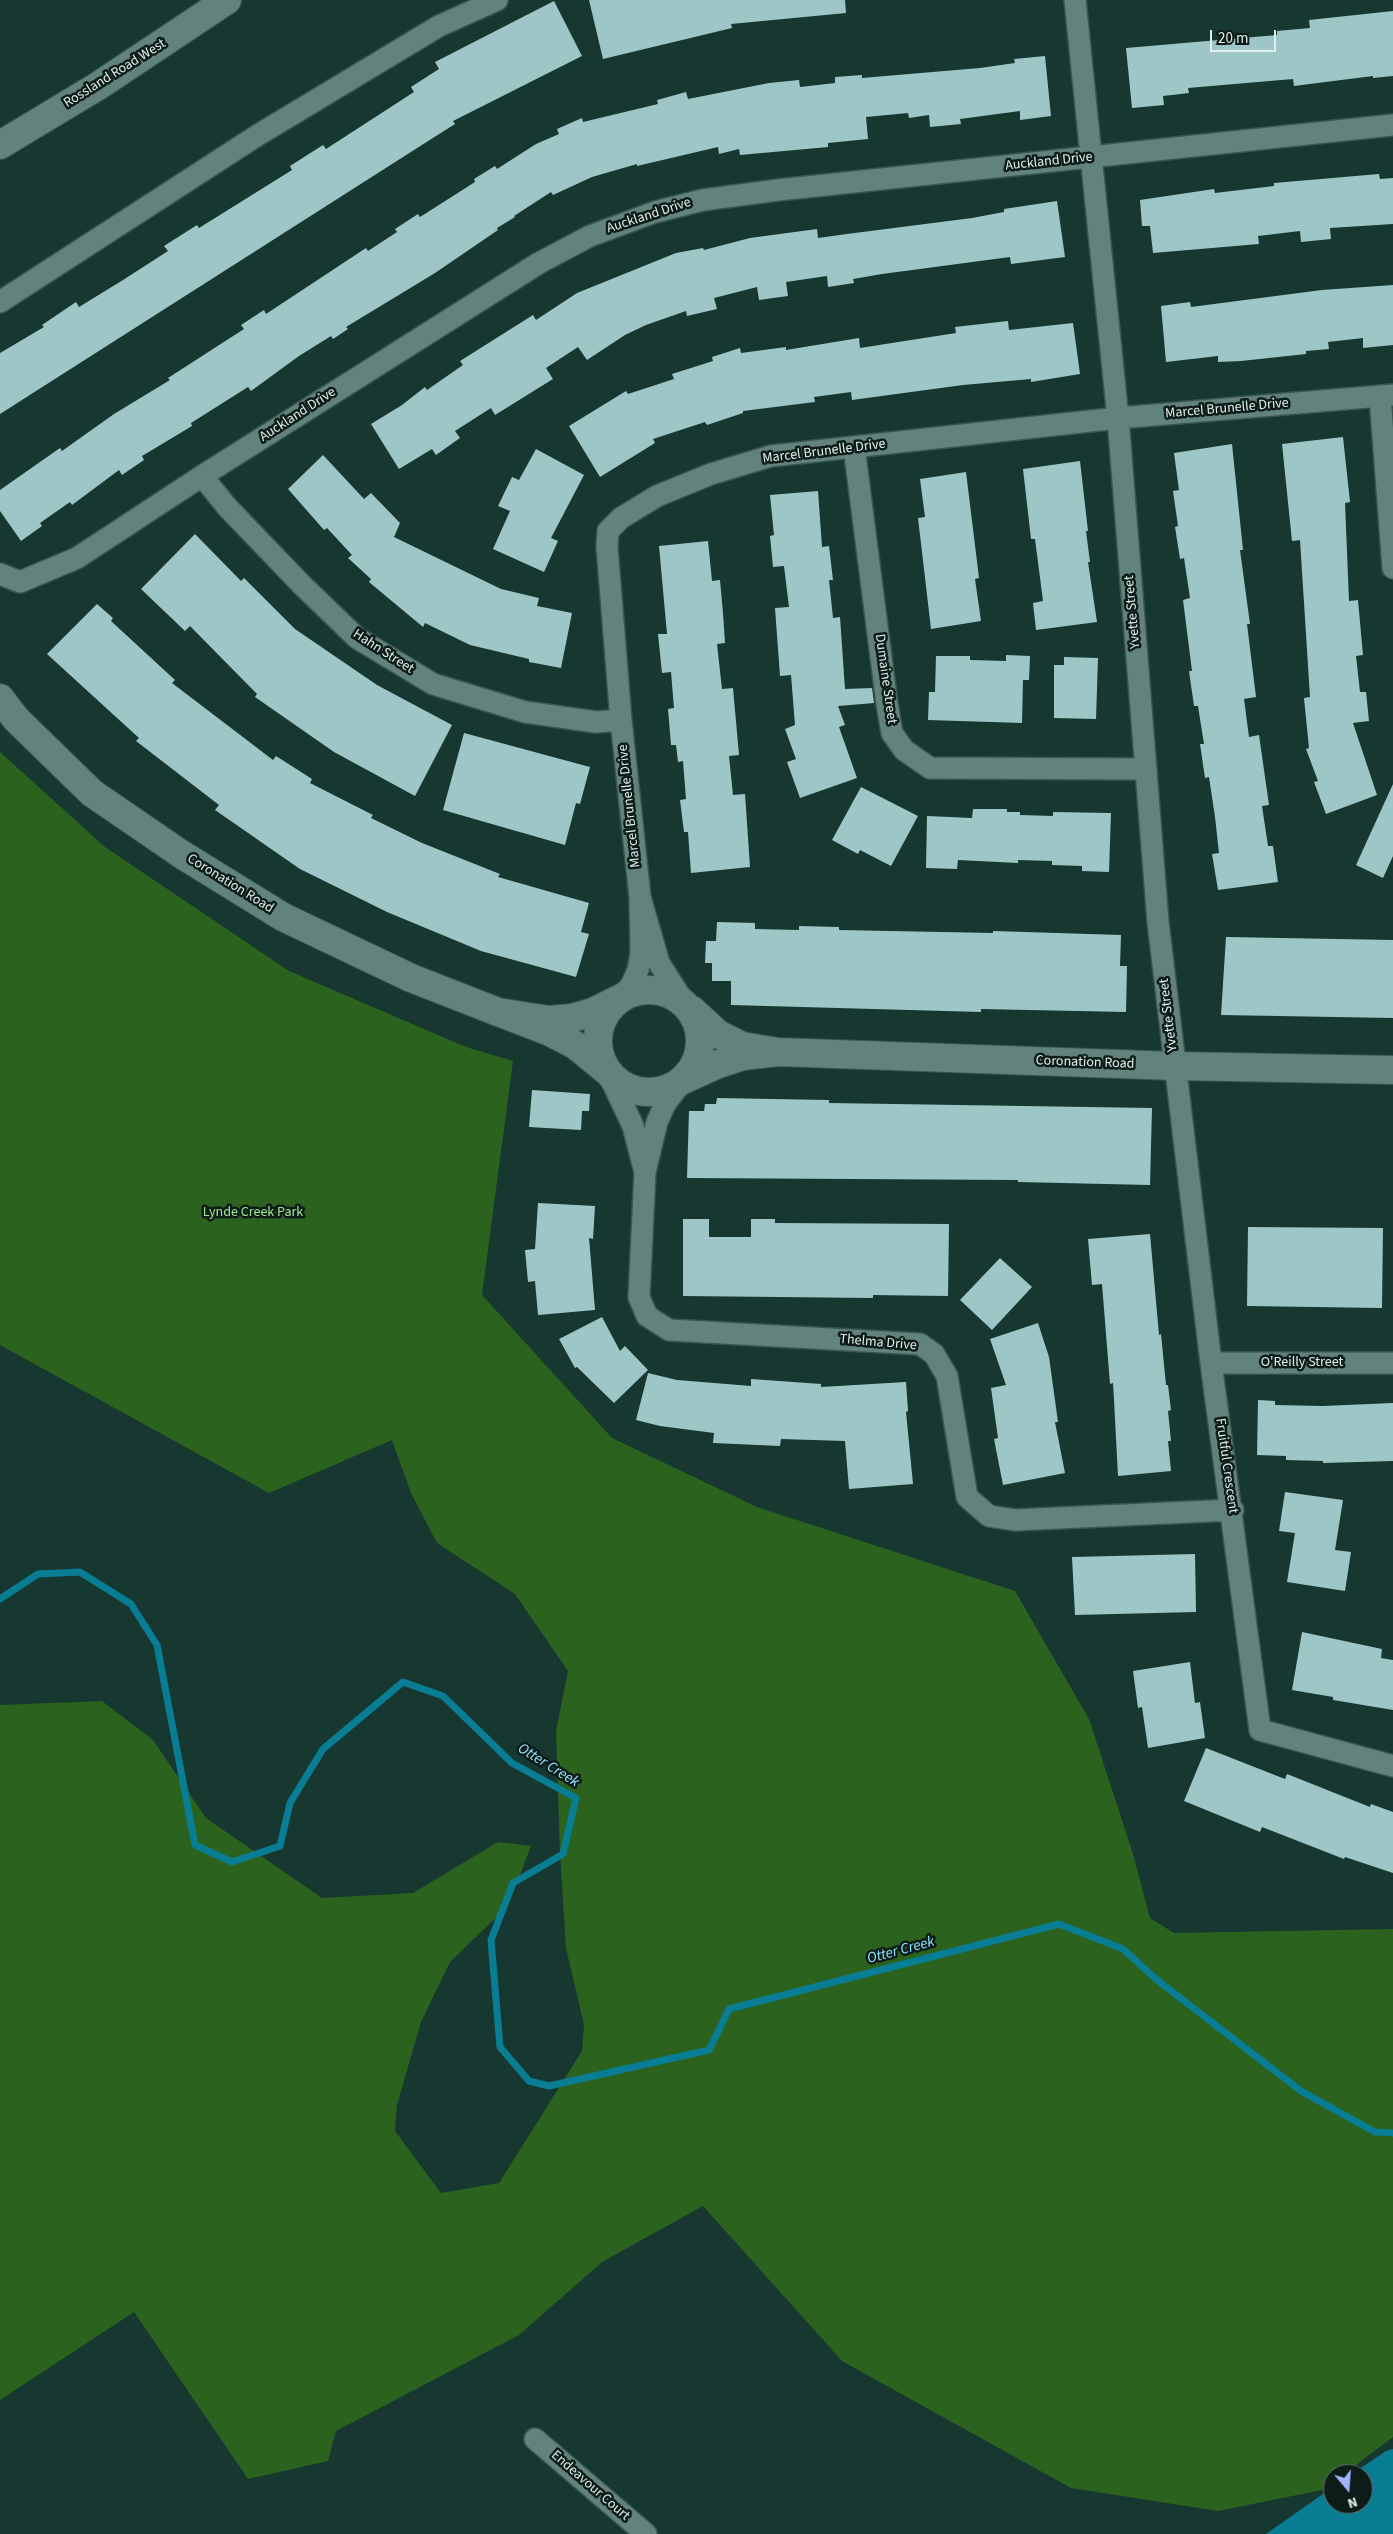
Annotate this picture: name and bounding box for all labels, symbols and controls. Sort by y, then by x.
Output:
scale bar [1213,20,1279,52]
text: 20 m [1218,28,1248,49]
street label: Rossland Road West [61,36,169,112]
street label: Auckland Drive [1005,149,1093,175]
street label: Auckland Drive [605,194,693,238]
street label: Auckland Drive [257,384,339,446]
street label: Marcel Brunelle Drive [1165,395,1289,423]
street label: Marcel Brunelle Drive [761,436,887,468]
street label: Yvette Street [1121,575,1145,649]
street label: Hahn Street [349,626,417,678]
street label: Dumaine Street [870,633,900,725]
street label: Marcel Brunelle Drive [615,744,645,868]
street label: Coronation Road [184,851,276,917]
street label: Yvette Street [1156,977,1182,1053]
street label: Coronation Road [1035,1053,1135,1073]
park label: Lynde Creek Park [203,1205,303,1221]
street label: Thelma Drive [839,1331,917,1355]
street label: O'Reilly Street [1261,1355,1343,1371]
street label: Fruitful Crescent [1211,1417,1241,1515]
water label: Otter Creek [514,1740,582,1792]
water label: Otter Creek [865,1933,937,1969]
street label: Endeavour Court [547,2447,633,2525]
north arrow [1323,2464,1373,2514]
text: N [1345,2491,1360,2513]

